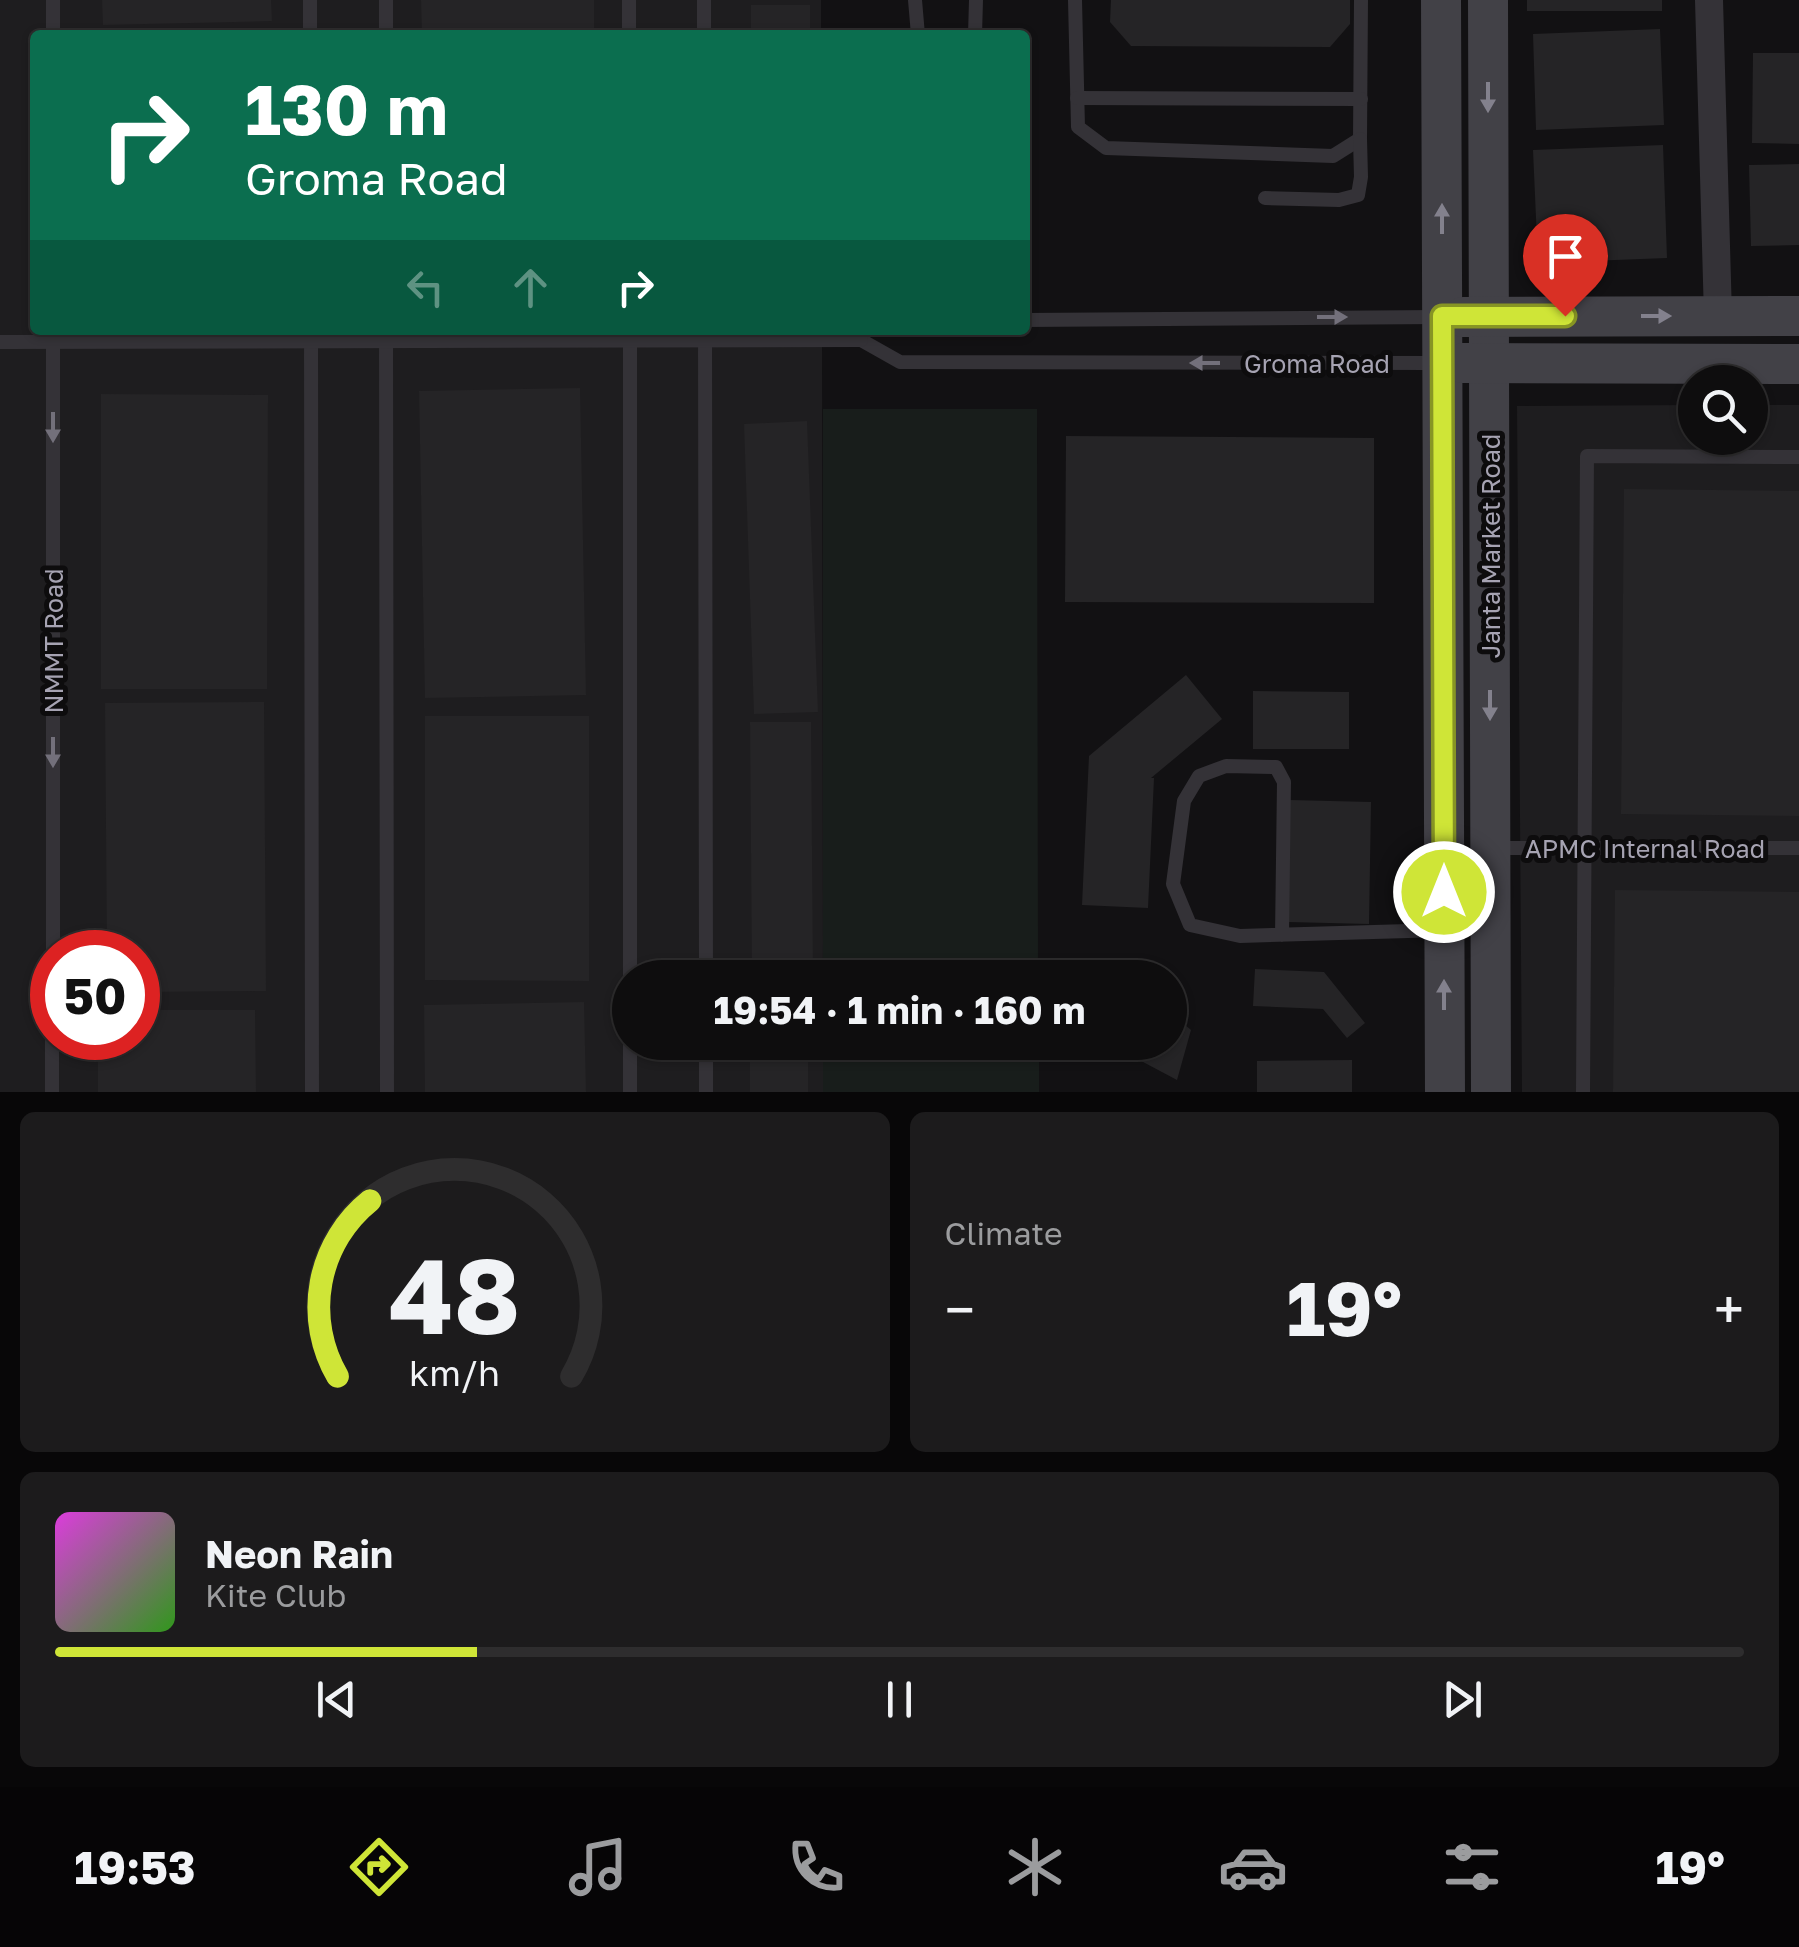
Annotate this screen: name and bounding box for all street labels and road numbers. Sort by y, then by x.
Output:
street label: Groma Road [1244,348,1390,379]
street label: Janta Market Road [1475,434,1506,658]
street label: NMMT Road [38,568,69,714]
street label: APMC Internal Road [1525,833,1765,864]

